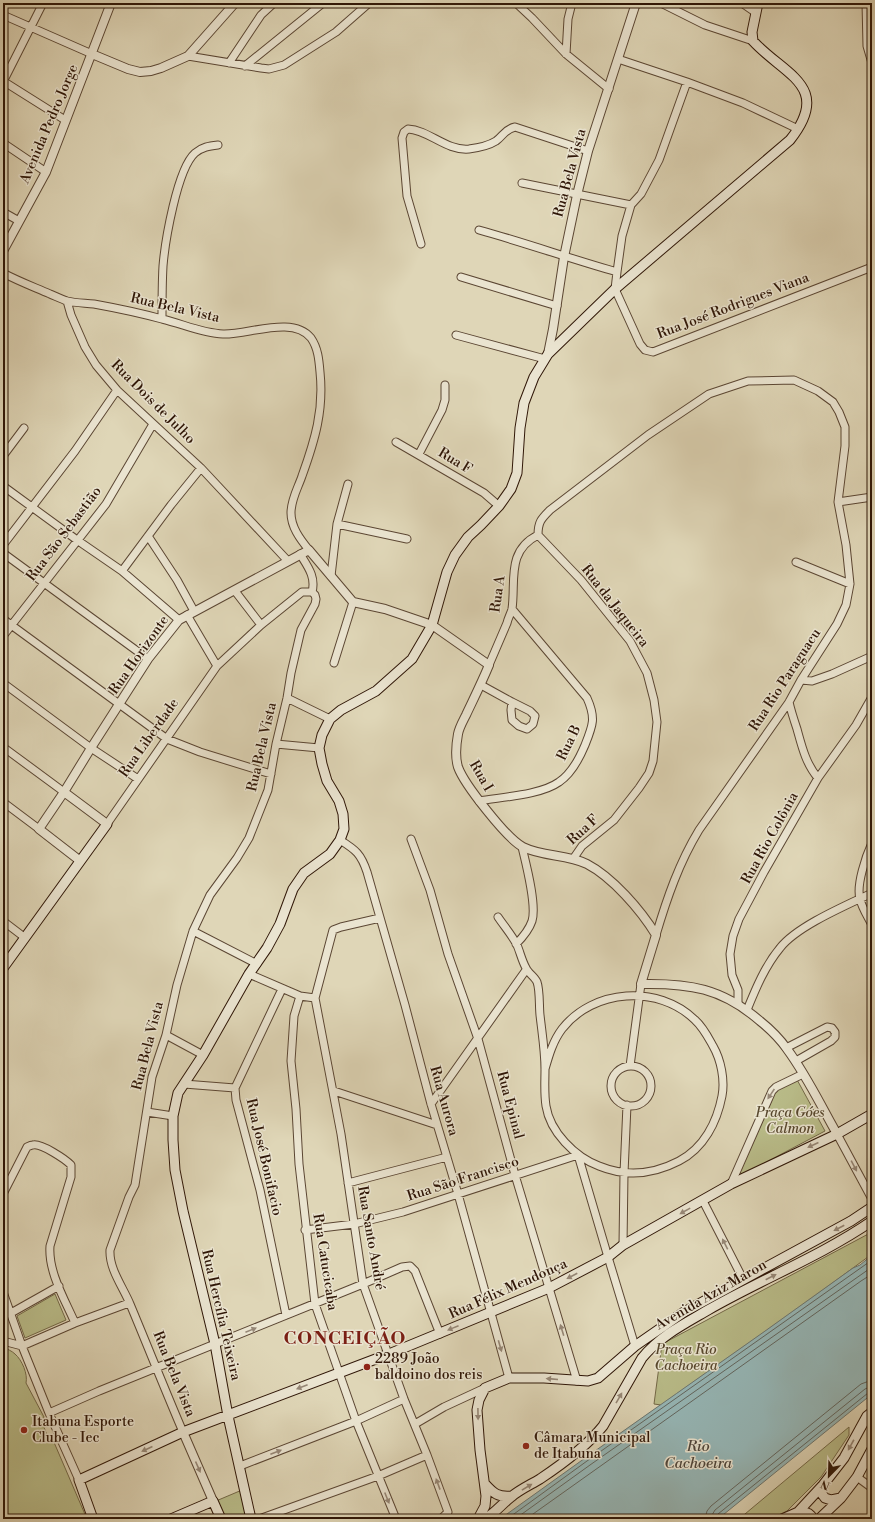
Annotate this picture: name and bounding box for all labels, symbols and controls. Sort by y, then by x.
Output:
street label: Avenida Pedro Jorge [15,62,82,187]
street label: Rua Bela Vista [550,126,591,219]
street label: Rua José Rodrigues Viana [654,268,812,343]
street label: Rua Bela Vista [129,289,222,327]
street label: Rua Dois de Julho [107,356,199,448]
street label: Rua F [435,444,475,478]
street label: Rua São Sebastião [22,483,106,585]
street label: Rua da Jaqueira [577,561,653,652]
street label: Rua A [486,574,510,614]
street label: Rua Horizonte [105,612,173,698]
street label: Rua Rio Paraguacu [745,625,825,735]
street label: Rua Liberdade [115,695,183,781]
street label: Rua Bela Vista [243,700,281,793]
street label: Rua B [553,722,585,764]
street label: Rua I [465,757,497,795]
street label: Rua Rio Colônia [737,788,803,887]
street label: Rua F [563,811,603,849]
street label: Rua Bela Vista [128,999,168,1092]
street label: Rua Aurora [425,1064,463,1139]
street label: Rua Epinal [492,1069,528,1141]
one-way arrow [767,1089,775,1100]
street label: Rua José Bonifacio [242,1097,286,1218]
park label: Praça Góes Calmon [754,1104,825,1138]
one-way arrow [807,1142,818,1149]
street label: Rua São Francisco [405,1152,521,1206]
one-way arrow [851,1161,858,1172]
street label: Rua Santo André [353,1184,389,1292]
one-way arrow [679,1208,691,1214]
street label: Rua Catucicaba [308,1212,342,1313]
one-way arrow [833,1224,844,1231]
one-way arrow [722,1238,728,1250]
street label: Rua Hercília Teixeira [197,1248,245,1383]
street label: Rua Félix Mendonça [446,1254,571,1323]
street label: Avenida Aziz Maron [651,1255,771,1335]
one-way arrow [566,1273,578,1279]
one-way arrow [765,1274,777,1280]
one-way arrow [559,1324,565,1336]
one-way arrow [245,1326,257,1332]
one-way arrow [447,1326,459,1332]
district label: CONCEIÇÃO [284,1327,406,1350]
street label: Rua Bela Vista [149,1328,200,1420]
one-way arrow [497,1340,503,1352]
park label: Praça Rio Cachoeira [654,1341,718,1375]
place label: 2289 João baldoino dos reis [375,1350,482,1384]
marker: 2289 João baldoino dos reis [362,1362,372,1372]
one-way arrow [546,1375,558,1382]
one-way arrow [296,1385,308,1391]
one-way arrow [616,1392,623,1404]
one-way arrow [475,1408,481,1421]
place label: Itabuna Esporte Clube - Iec [32,1413,134,1447]
marker: Itabuna Esporte Clube - Iec [19,1425,29,1435]
place label: Câmara Municipal de Itabuna [534,1429,650,1463]
water label: Rio Cachoeira [664,1437,733,1473]
one-way arrow [848,1439,855,1451]
marker: Câmara Municipal de Itabuna [521,1441,531,1451]
one-way arrow [142,1446,153,1452]
one-way arrow [271,1449,283,1455]
north arrow [809,1456,849,1496]
one-way arrow [195,1461,201,1472]
text: N [818,1476,832,1492]
one-way arrow [434,1477,440,1489]
one-way arrow [522,1483,532,1491]
one-way arrow [385,1492,391,1504]

